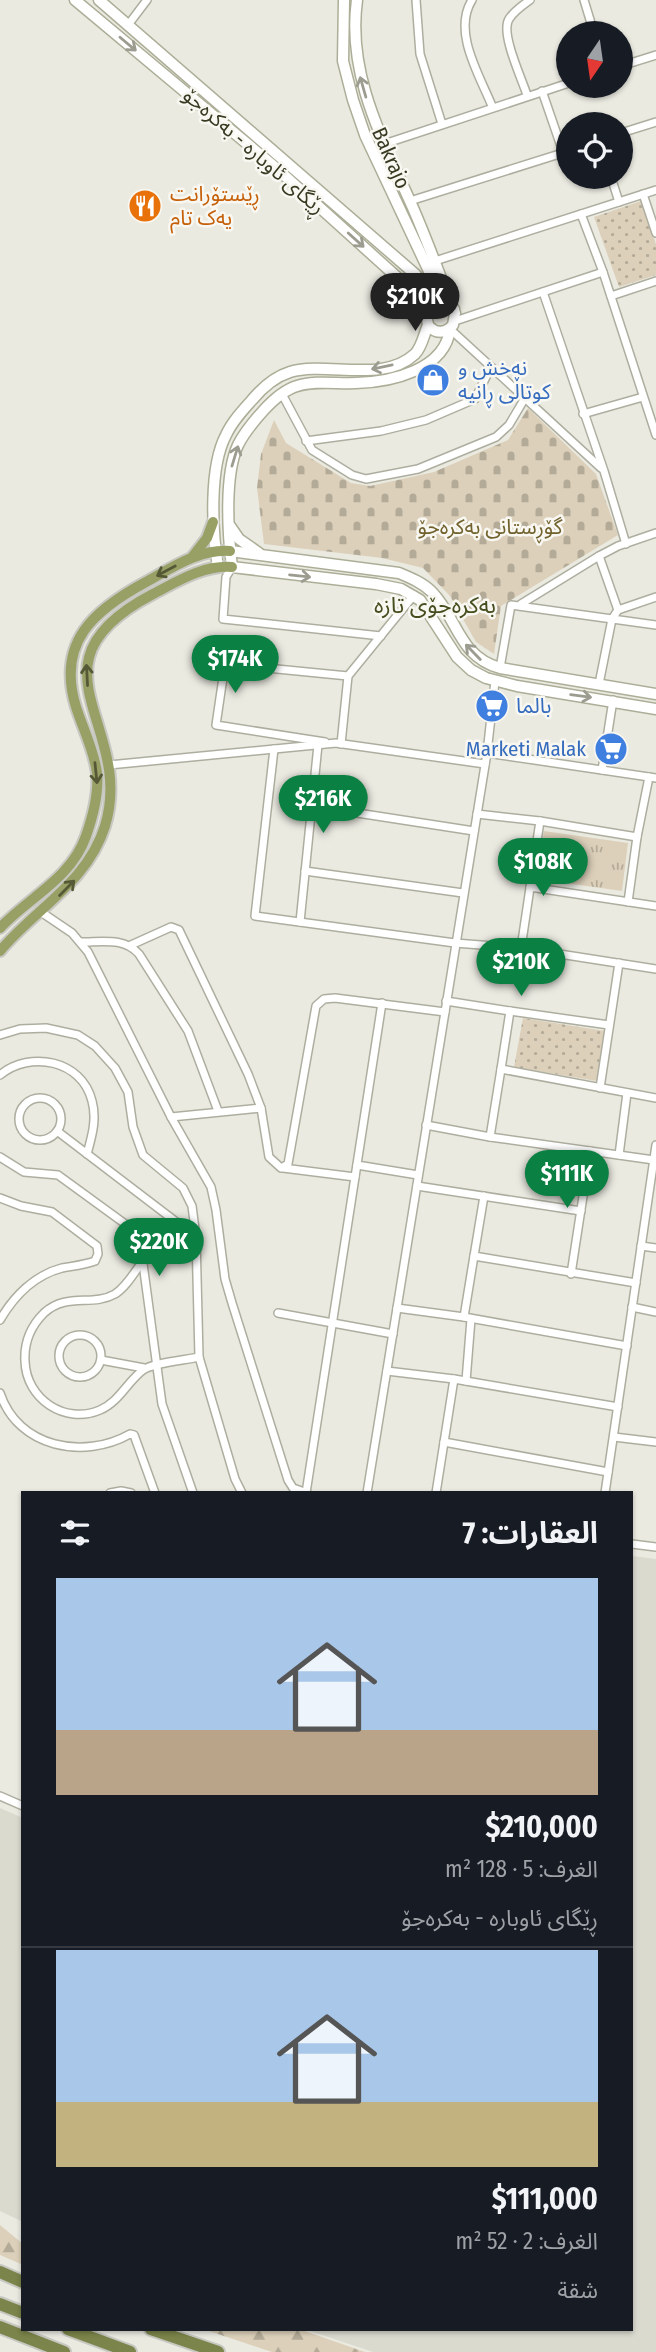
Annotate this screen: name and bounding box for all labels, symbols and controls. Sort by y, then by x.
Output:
north arrow [556,21,634,98]
map controls [556,21,633,189]
one-way arrow [118,36,136,52]
one-way arrow [356,76,369,99]
street label: ڕێگای ئاوبارە - بەکرەجۆ [175,82,330,223]
button: locate [556,112,633,189]
street label: Bakrajo [366,123,416,193]
place label: ڕێستۆرانت یەک تام [170,181,260,234]
restaurant icon: ڕێستۆرانت یەک تام [126,187,164,225]
one-way arrow [347,232,365,248]
pin: $210K [366,274,464,333]
text: $210K [386,282,444,310]
place label: نەخش و کوتاڵی ڕانیە [458,355,551,409]
one-way arrow [371,360,394,374]
shop icon: نەخش و کوتاڵی ڕانیە [414,361,452,399]
one-way arrow [229,445,242,467]
park label: گۆڕستانی بەکرەجۆ [418,514,563,544]
one-way arrow [156,565,177,578]
one-way arrow [288,569,311,582]
district label: بەکرەجۆی تازە [374,591,496,619]
pin: $174K [186,636,284,695]
one-way arrow [464,643,481,660]
text: $174K [208,644,262,672]
one-way arrow [81,664,94,687]
supermarket icon: بالما [473,687,511,725]
one-way arrow [569,690,592,703]
place label: بالما [516,693,551,719]
supermarket icon: Marketi Malak [592,730,630,768]
place label: Marketi Malak [466,736,586,762]
one-way arrow [89,761,102,784]
pin: $216K [274,776,372,835]
text: $216K [295,784,351,812]
pin: $108K [494,838,592,898]
text: $108K [514,847,572,875]
one-way arrow [59,879,76,896]
pin: $210K [472,939,570,998]
text: $210K [492,947,550,975]
pin: $111K [518,1150,616,1210]
text: $111K [541,1159,593,1187]
pin: $220K [110,1218,208,1278]
text: $220K [130,1227,188,1255]
icon: filters [56,1514,94,1552]
text: العقارات: 7 [463,1515,598,1551]
icon: home [264,1624,390,1750]
text: $210,000 [485,1809,598,1845]
text: الغرف: 5 · 128 m² [445,1855,598,1883]
text: ڕێگای ئاوبارە - بەکرەجۆ [401,1904,598,1932]
icon: home [264,1996,390,2122]
text: $111,000 [492,2181,598,2217]
text: الغرف: 2 · 52 m² [456,2227,598,2255]
text: شقة [557,2276,598,2304]

